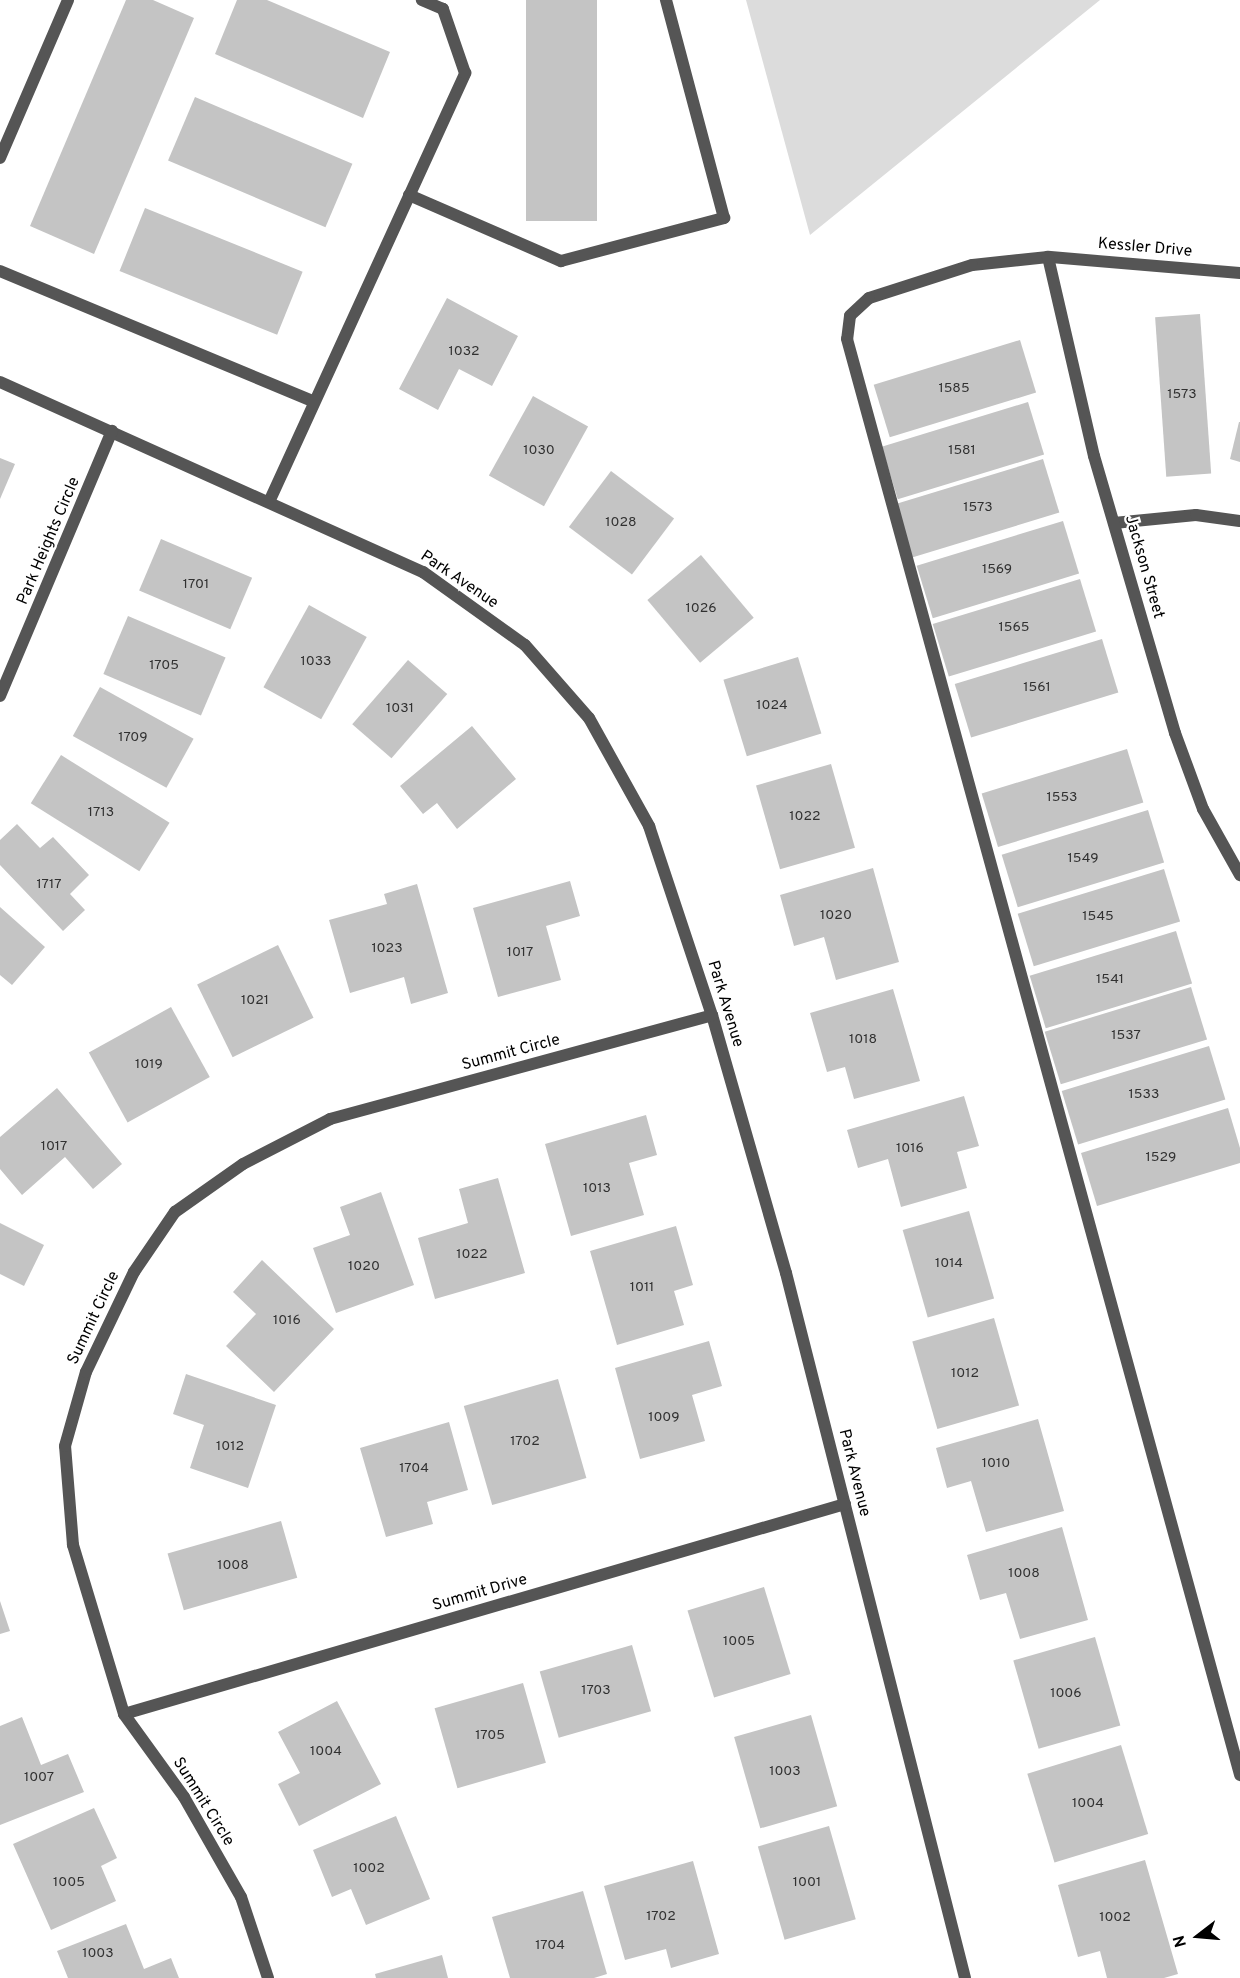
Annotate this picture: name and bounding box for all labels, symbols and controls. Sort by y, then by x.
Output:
street label: Kessler Drive [1097,234,1193,262]
house number: 1032 [449,344,479,360]
house number: 1585 [938,381,970,397]
house number: 1573 [1167,387,1197,403]
house number: 1030 [523,443,555,459]
house number: 1581 [948,443,976,459]
street label: Park Heights Circle [13,474,85,608]
house number: 1573 [963,500,993,516]
street label: Jackson Street [1120,513,1168,621]
house number: 1028 [605,515,637,531]
street label: Park Avenue [416,547,502,613]
house number: 1569 [982,562,1012,578]
house number: 1701 [183,577,209,593]
house number: 1026 [685,601,717,617]
house number: 1565 [999,620,1029,636]
house number: 1033 [300,654,332,670]
house number: 1705 [149,658,179,674]
house number: 1561 [1023,680,1051,696]
house number: 1024 [756,698,788,714]
house number: 1031 [386,701,414,717]
house number: 1709 [118,730,148,746]
house number: 1553 [1046,790,1078,806]
house number: 1713 [88,805,114,821]
house number: 1022 [789,809,821,825]
house number: 1549 [1067,851,1099,867]
house number: 1717 [36,877,62,893]
house number: 1020 [820,908,852,924]
house number: 1545 [1082,909,1114,925]
house number: 1023 [371,941,403,957]
house number: 1017 [507,945,533,961]
street label: Park Avenue [703,958,747,1050]
house number: 1541 [1096,972,1124,988]
house number: 1021 [241,993,269,1009]
house number: 1537 [1111,1028,1141,1044]
street label: Summit Circle [460,1031,562,1075]
house number: 1018 [849,1032,877,1048]
house number: 1019 [135,1057,163,1073]
house number: 1533 [1129,1087,1159,1103]
house number: 1017 [41,1139,67,1155]
house number: 1016 [896,1141,924,1157]
house number: 1529 [1146,1150,1176,1166]
house number: 1013 [583,1181,611,1197]
house number: 1022 [456,1247,488,1263]
house number: 1014 [935,1256,963,1272]
house number: 1020 [348,1259,380,1275]
street label: Summit Circle [64,1268,124,1368]
house number: 1011 [630,1280,654,1296]
house number: 1016 [273,1313,301,1329]
house number: 1012 [951,1366,979,1382]
house number: 1009 [648,1410,680,1426]
street label: Park Avenue [834,1427,874,1519]
house number: 1702 [510,1434,540,1450]
house number: 1012 [216,1439,244,1455]
house number: 1010 [982,1456,1010,1472]
house number: 1704 [399,1461,429,1477]
house number: 1008 [217,1558,249,1574]
house number: 1008 [1008,1566,1040,1582]
street label: Summit Drive [430,1570,530,1616]
house number: 1005 [723,1634,755,1650]
house number: 1703 [581,1683,611,1699]
house number: 1006 [1050,1686,1082,1702]
house number: 1705 [475,1728,505,1744]
house number: 1004 [310,1744,342,1760]
street label: Summit Circle [168,1754,238,1850]
house number: 1003 [769,1764,801,1780]
house number: 1007 [24,1770,54,1786]
house number: 1004 [1072,1796,1104,1812]
house number: 1002 [353,1861,385,1877]
house number: 1005 [53,1875,85,1891]
house number: 1001 [793,1875,821,1891]
north arrow [1168,1906,1228,1966]
house number: 1702 [646,1909,676,1925]
house number: 1002 [1099,1910,1131,1926]
text: N [1169,1933,1192,1949]
house number: 1704 [535,1938,565,1954]
house number: 1003 [82,1946,114,1962]

